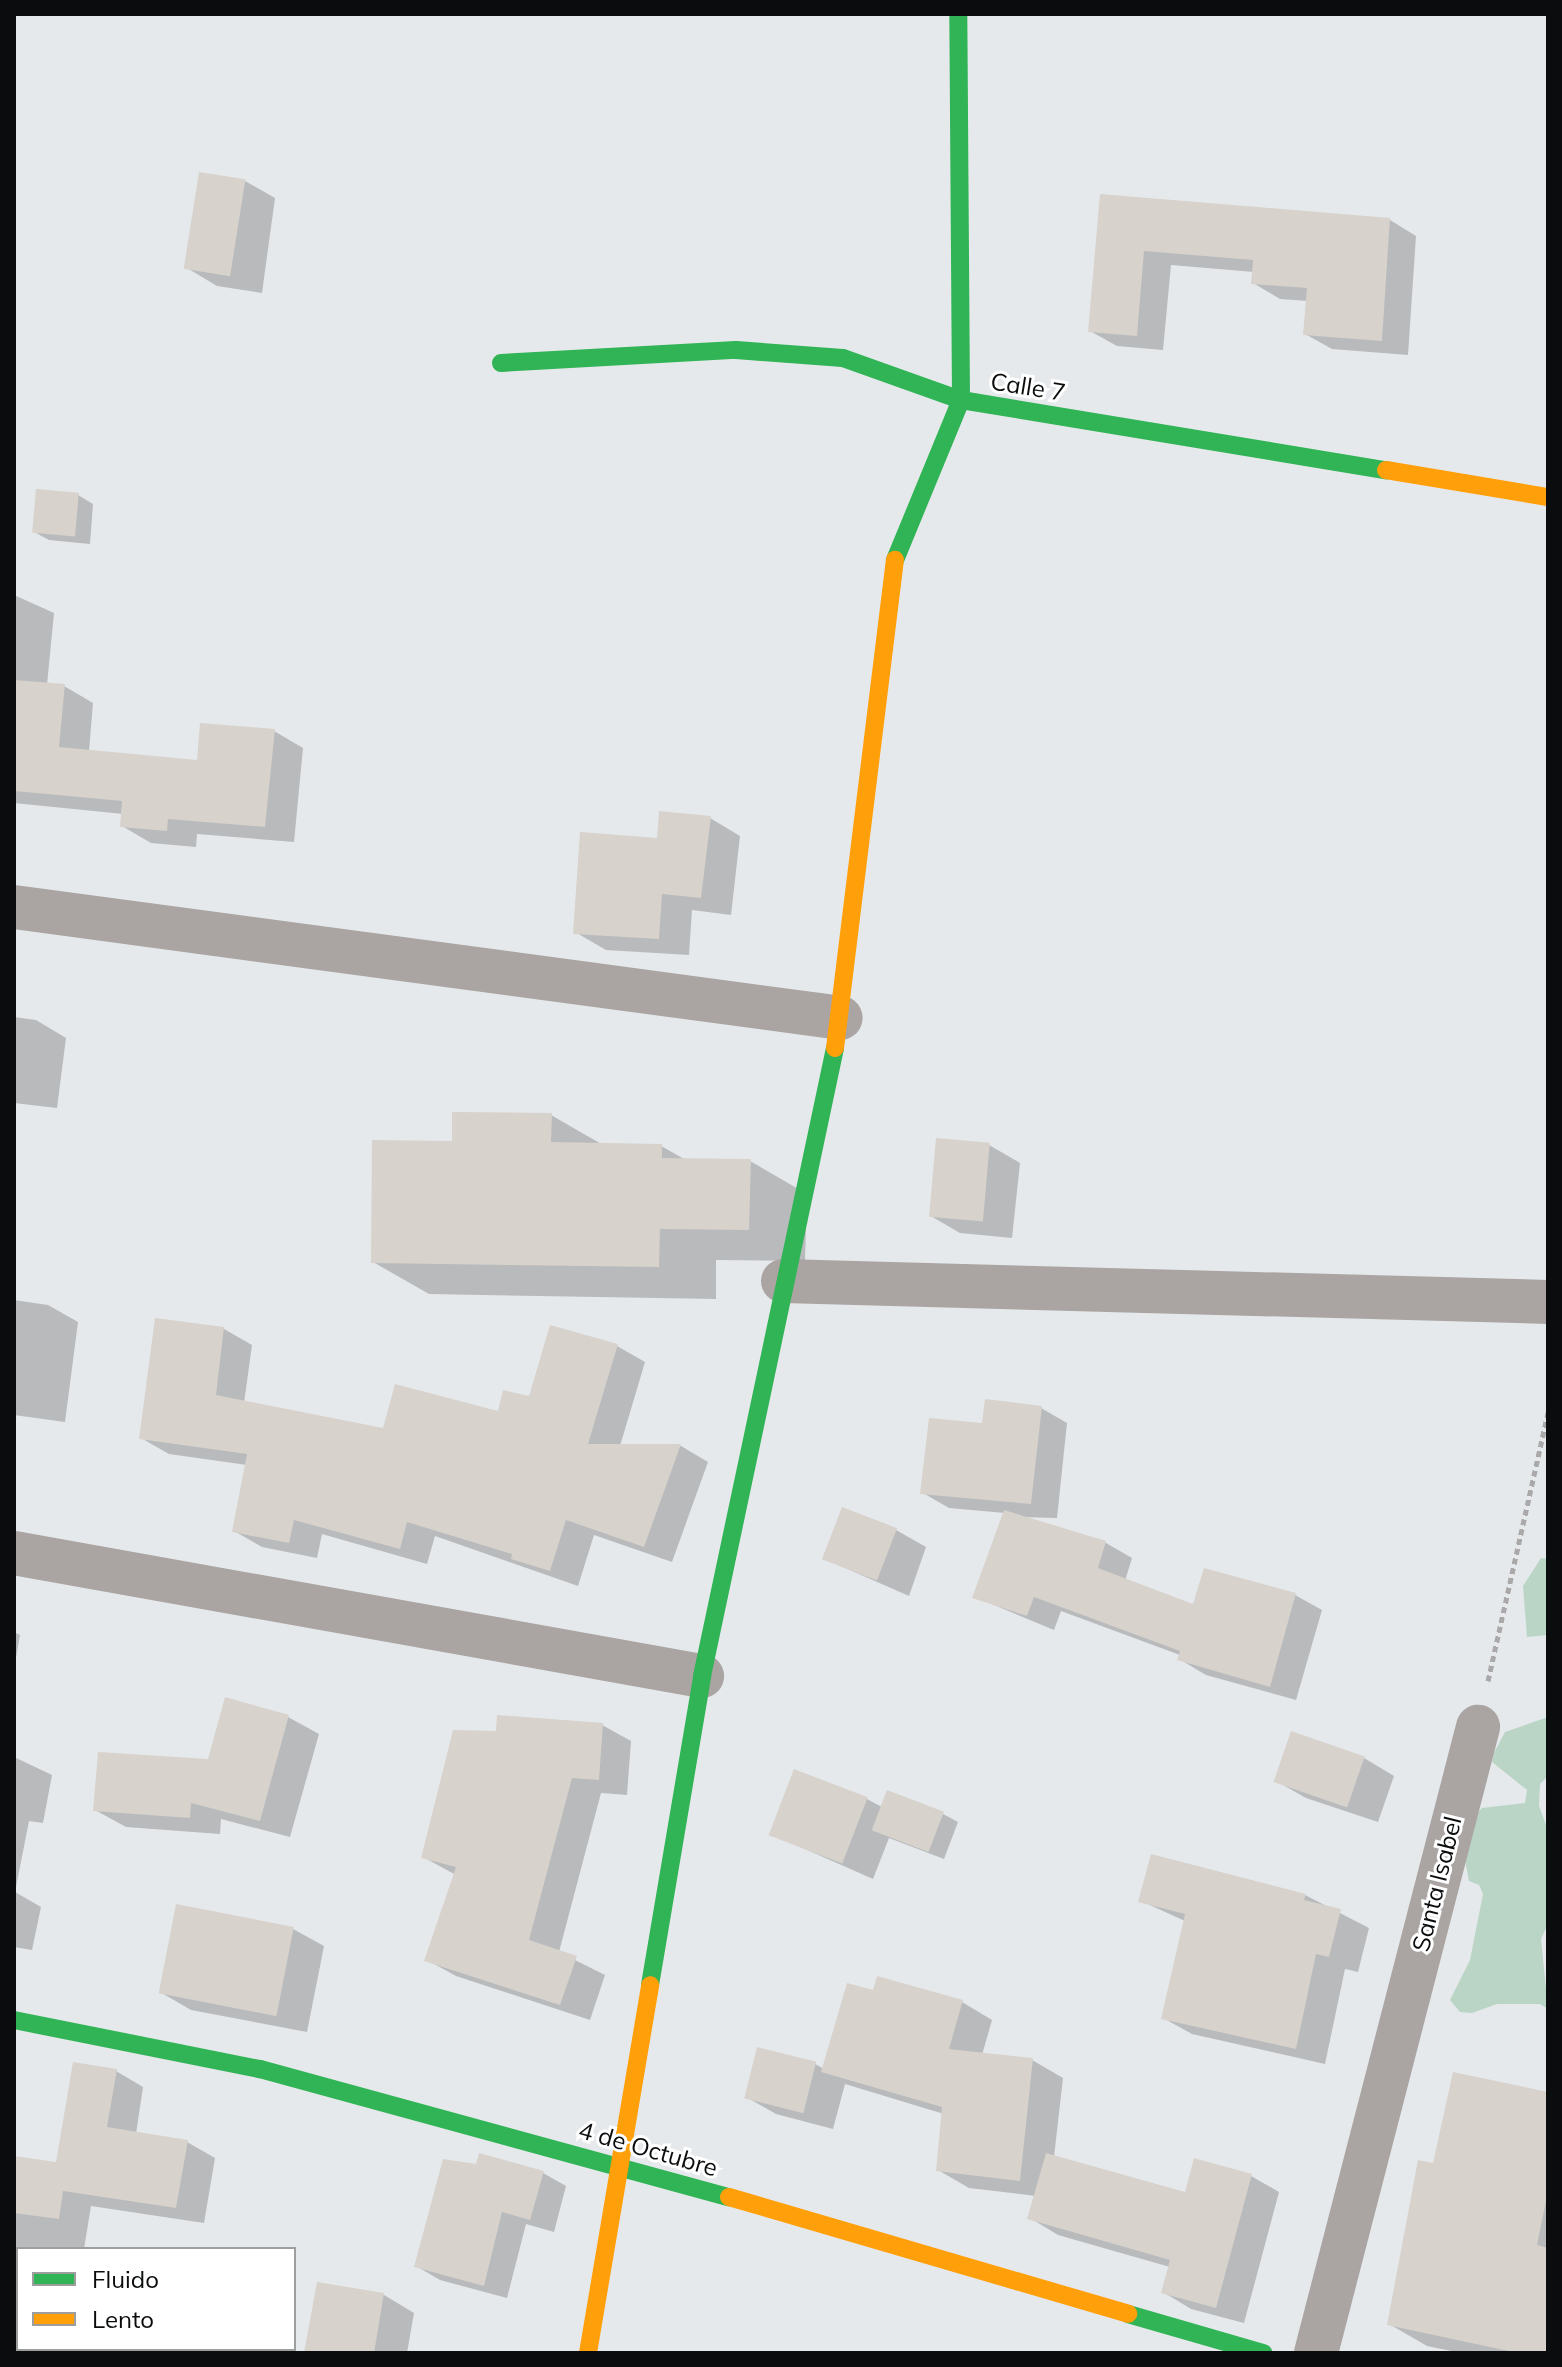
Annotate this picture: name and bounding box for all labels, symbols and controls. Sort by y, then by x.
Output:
street label: Calle 7 [988,367,1068,407]
street label: Santa Isabel [1406,1813,1468,1955]
street label: 4 de Octubre [575,2115,721,2183]
legend [16,2247,296,2351]
text: Fluido [92,2264,159,2294]
text: Lento [92,2304,154,2334]

